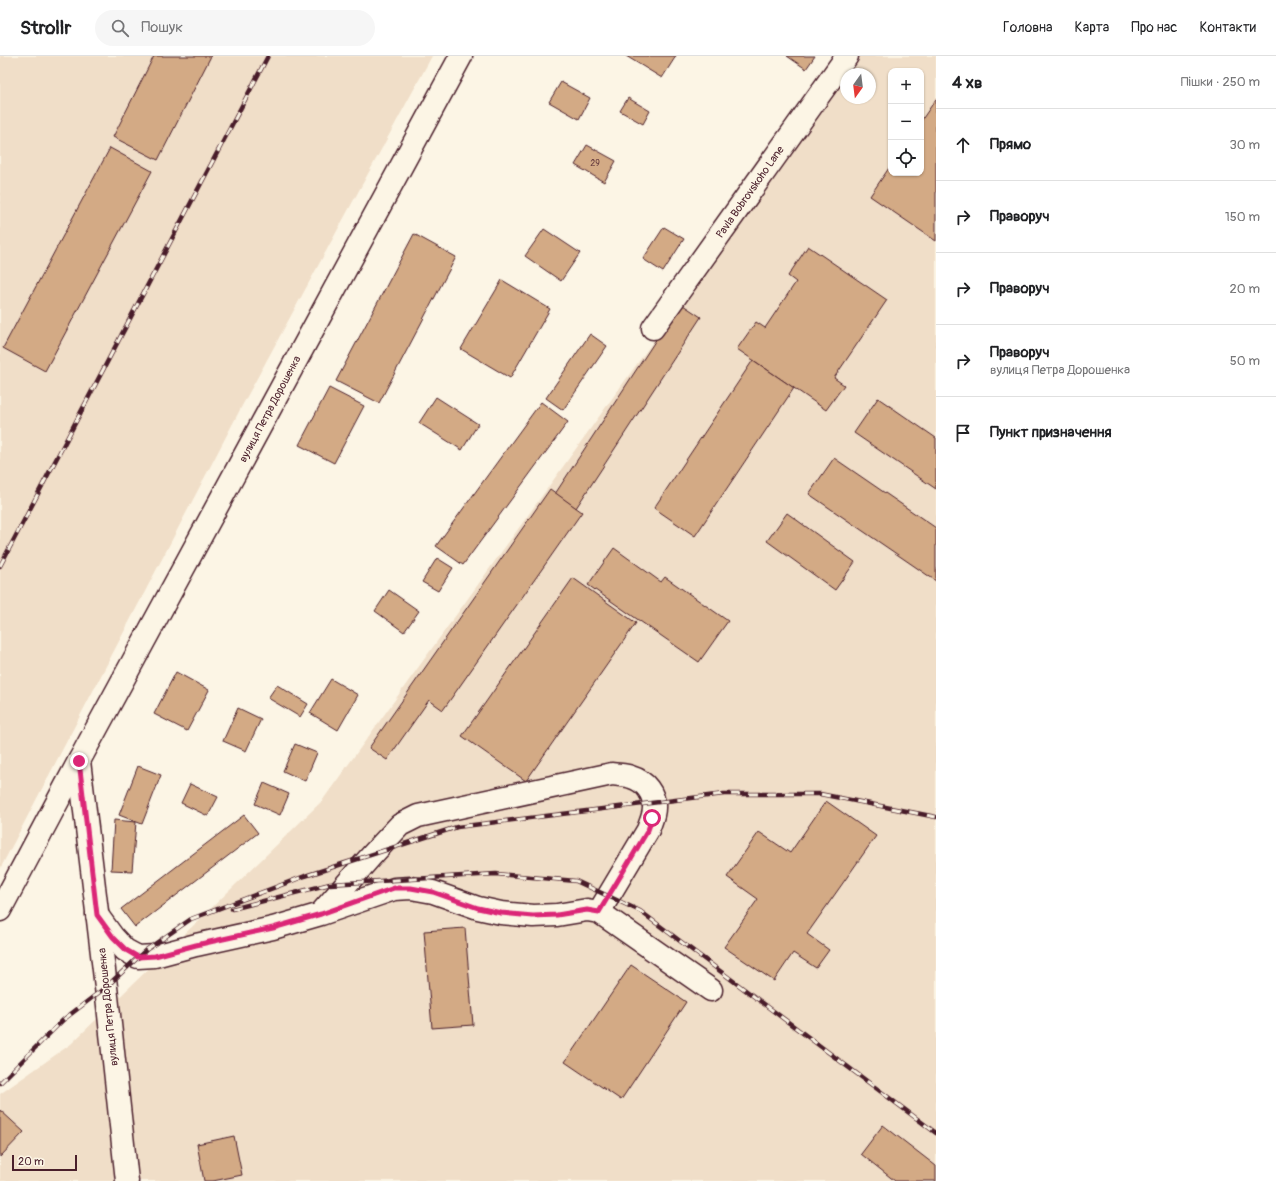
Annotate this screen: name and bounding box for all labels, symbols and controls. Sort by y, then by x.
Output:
search box [95,10,375,46]
text: Strollr [20,16,71,40]
icon: search [109,17,131,39]
text: Пошук [141,18,183,37]
text: Головна [1003,19,1053,36]
text: Карта [1075,19,1109,36]
text: Про нас [1131,19,1177,36]
text: Контакти [1199,19,1256,36]
north arrow [840,68,876,104]
map controls [888,68,924,176]
button: + [888,68,924,104]
text: 4 хв [952,72,982,93]
text: Пішки · 250 m [1181,74,1260,90]
button: − [888,104,924,140]
icon: ahead [952,134,974,156]
text: Прямо [990,135,1031,154]
text: 30 m [1230,137,1260,153]
button: locate [888,140,924,176]
street label: Pavla Bobrovskoho Lane [713,143,787,241]
house number: 29 [590,158,600,169]
icon: right [952,206,974,228]
text: Праворуч [990,207,1050,226]
text: 150 m [1225,209,1260,225]
icon: right [952,278,974,300]
text: Праворуч [990,279,1050,298]
text: 20 m [1229,281,1260,297]
text: Праворуч [990,343,1050,362]
icon: right [952,350,974,372]
text: 50 m [1230,353,1260,369]
street label: вулиця Петра Дорошенка [236,354,304,464]
text: вулиця Петра Дорошенка [990,362,1130,378]
icon: arrive [952,422,974,444]
text: Пункт призначення [990,423,1111,442]
route end [70,752,88,770]
route start [643,809,661,827]
street label: вулиця Петра Дорошенка [95,947,121,1067]
scale bar [12,1153,77,1172]
text: 20 m [18,1155,44,1168]

